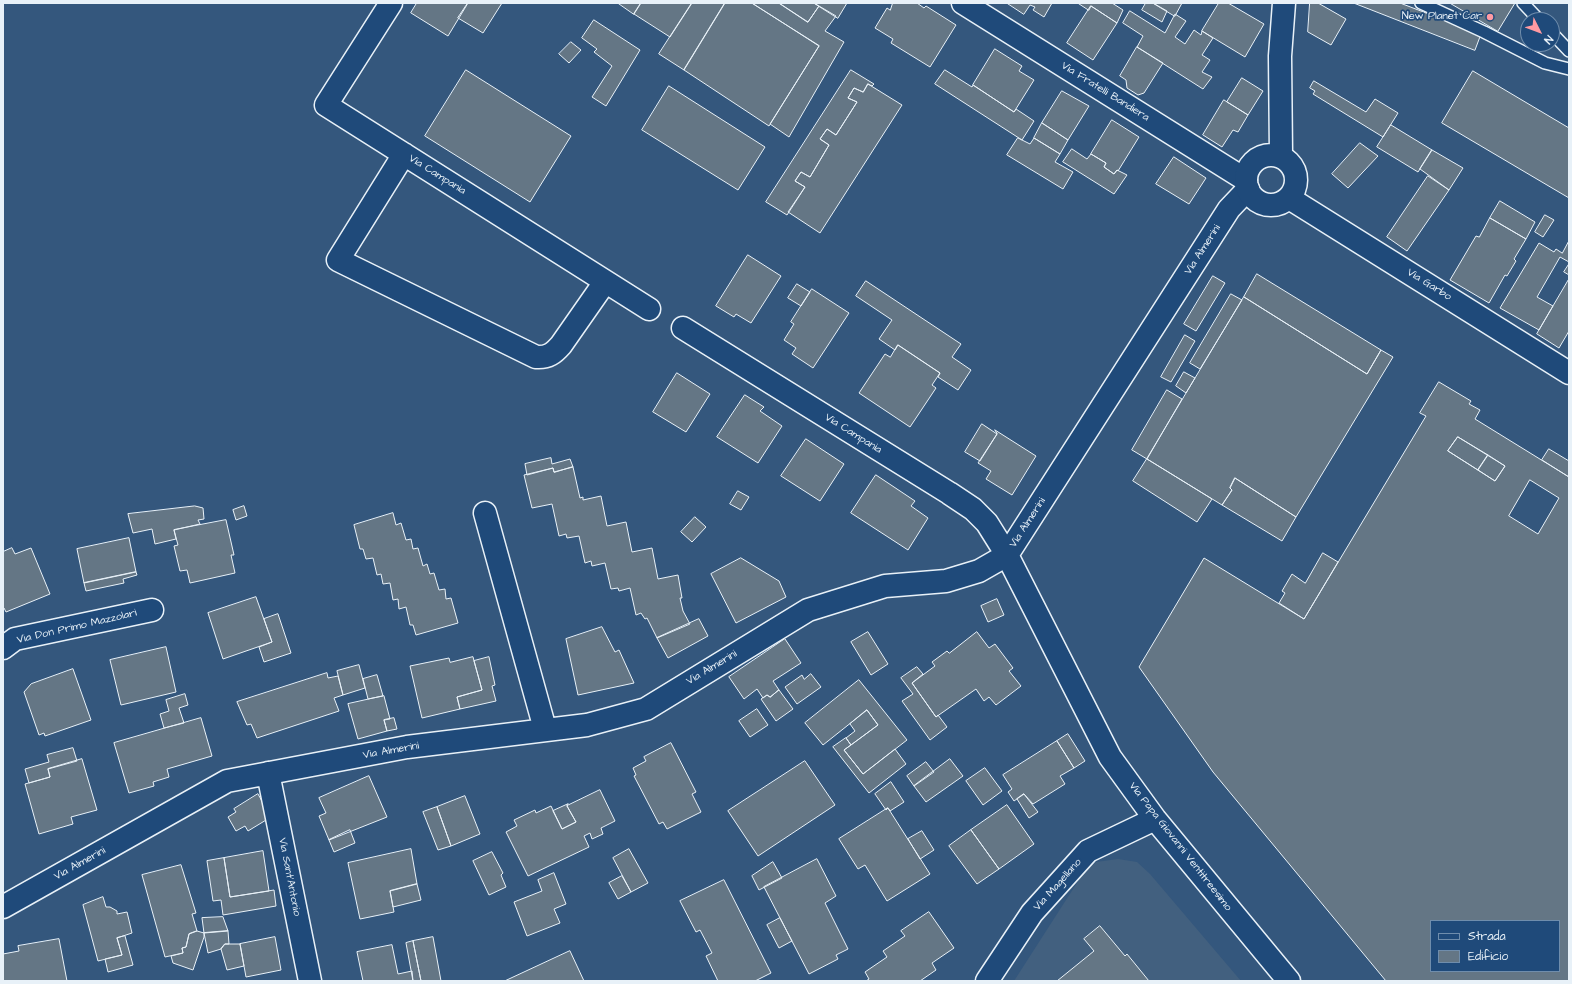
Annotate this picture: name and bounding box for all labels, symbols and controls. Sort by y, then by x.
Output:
place label: New Planet Car [1402,10,1482,24]
marker: New Planet Car [1485,12,1495,22]
north arrow [1520,12,1560,52]
text: N [1541,32,1556,47]
street label: Via Fratelli Bandiera [1058,59,1152,125]
street label: Via Campania [406,152,468,198]
street label: Via Almerini [1182,223,1224,277]
street label: Via Garbo [1404,266,1454,304]
street label: Via Campania [822,411,884,457]
street label: Via Almerini [1007,496,1049,550]
street label: Via Don Primo Mazzolari [16,607,138,647]
street label: Via Almerini [684,648,740,688]
street label: Via Almerini [362,740,420,762]
street label: Via Papa Giovanni Ventitreesimo [1126,780,1234,914]
street label: Via Sant'Antonio [275,837,303,917]
street label: Via Almerini [52,844,108,884]
street label: Via Magellano [1031,856,1085,914]
legend [1430,920,1560,972]
text: Strada [1468,928,1506,945]
text: Edificio [1468,948,1508,965]

